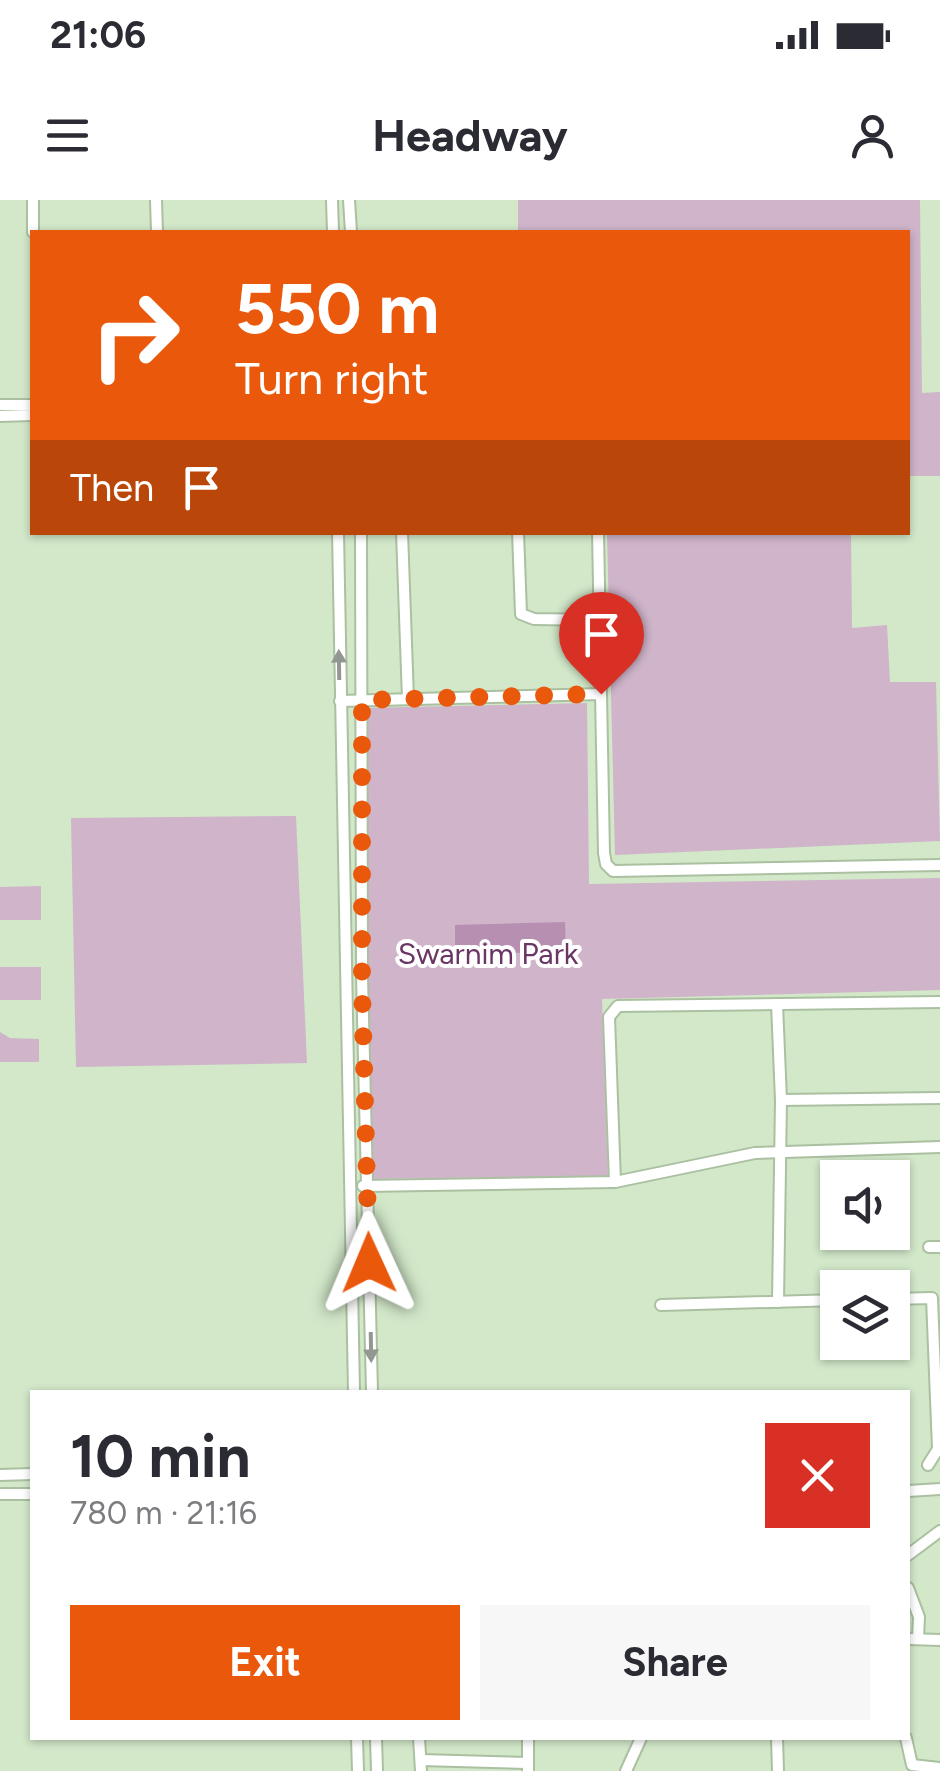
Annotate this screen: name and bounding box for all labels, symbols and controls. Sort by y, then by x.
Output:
text: 21:06 [50,12,146,58]
icon: menu [40,108,95,163]
text: Headway [372,108,568,162]
icon: person [845,108,900,163]
text: 550 m [235,266,439,351]
icon: right [70,270,200,400]
text: Turn right [235,351,428,405]
icon: arrive [174,460,229,515]
text: Then [70,465,154,511]
pin [559,592,644,695]
icon: arrive [574,607,629,662]
one-way arrow [331,649,347,681]
park label: Swarnim Park [398,935,579,972]
map controls [820,1160,910,1360]
button: sound [820,1160,910,1250]
position arrow [317,1211,421,1315]
button: layers [820,1270,910,1360]
one-way arrow [363,1331,379,1363]
text: 10 min [70,1420,251,1492]
button: close [765,1423,870,1528]
text: 780 m · 21:16 [70,1494,257,1532]
button: Exit [70,1605,460,1720]
button: Share [480,1605,870,1720]

